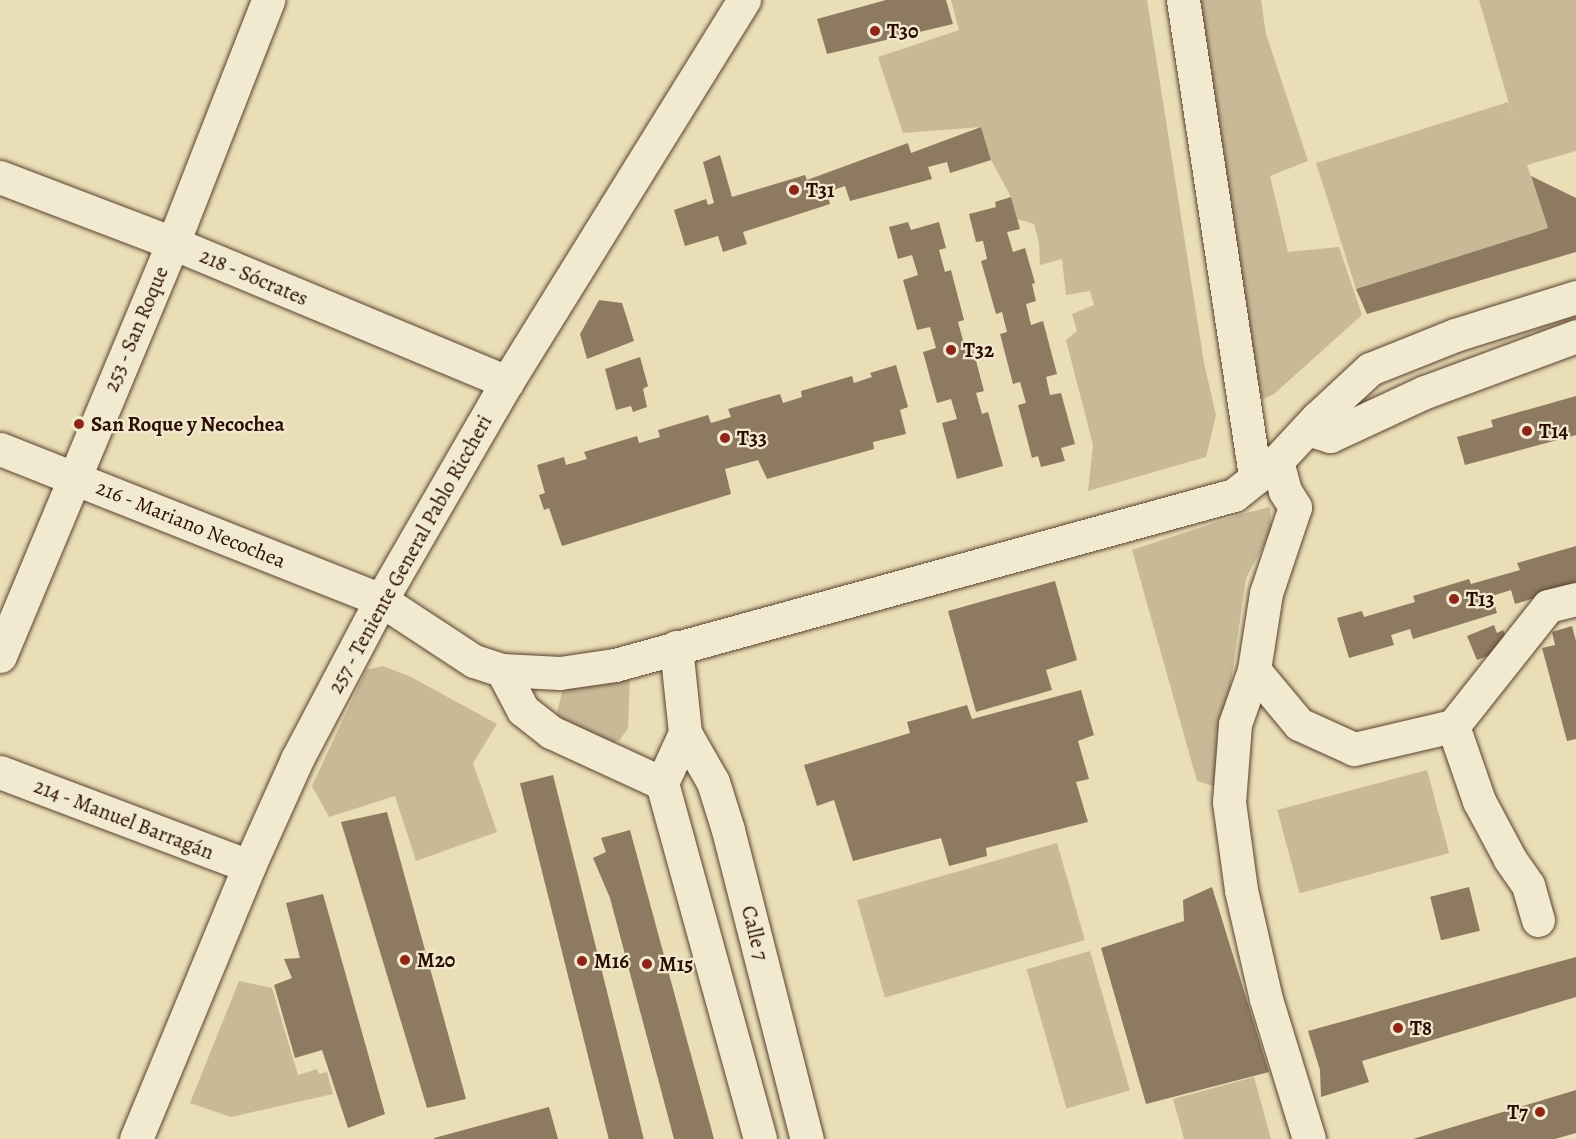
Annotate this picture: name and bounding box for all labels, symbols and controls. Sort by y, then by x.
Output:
place label: T30 [887,18,918,44]
marker: T30 [868,24,882,38]
place label: T31 [806,177,834,203]
marker: T31 [787,183,801,197]
street label: 218 - Sócrates [196,243,312,311]
street label: 253 - San Roque [98,262,174,396]
place label: T32 [963,337,994,363]
marker: T32 [944,343,958,357]
street label: 257 - Teniente General Pablo Riccheri [323,410,497,698]
place label: San Roque y Necochea [91,411,285,437]
marker: San Roque y Necochea [72,417,86,431]
place label: T14 [1539,418,1568,444]
marker: T14 [1520,424,1534,438]
place label: T33 [737,425,767,451]
marker: T33 [718,431,732,445]
street label: 216 - Mariano Necochea [92,474,290,574]
place label: T13 [1466,586,1494,612]
marker: T13 [1447,592,1461,606]
street label: 214 - Manuel Barragán [30,773,218,865]
street label: Calle 7 [736,903,774,963]
place label: M20 [417,947,455,973]
place label: M16 [594,948,629,974]
place label: M15 [659,951,693,977]
marker: M20 [398,953,412,967]
marker: M16 [575,954,589,968]
marker: M15 [640,957,654,971]
place label: T8 [1410,1015,1432,1041]
marker: T8 [1391,1021,1405,1035]
place label: T7 [1507,1099,1528,1125]
marker: T7 [1533,1105,1547,1119]

